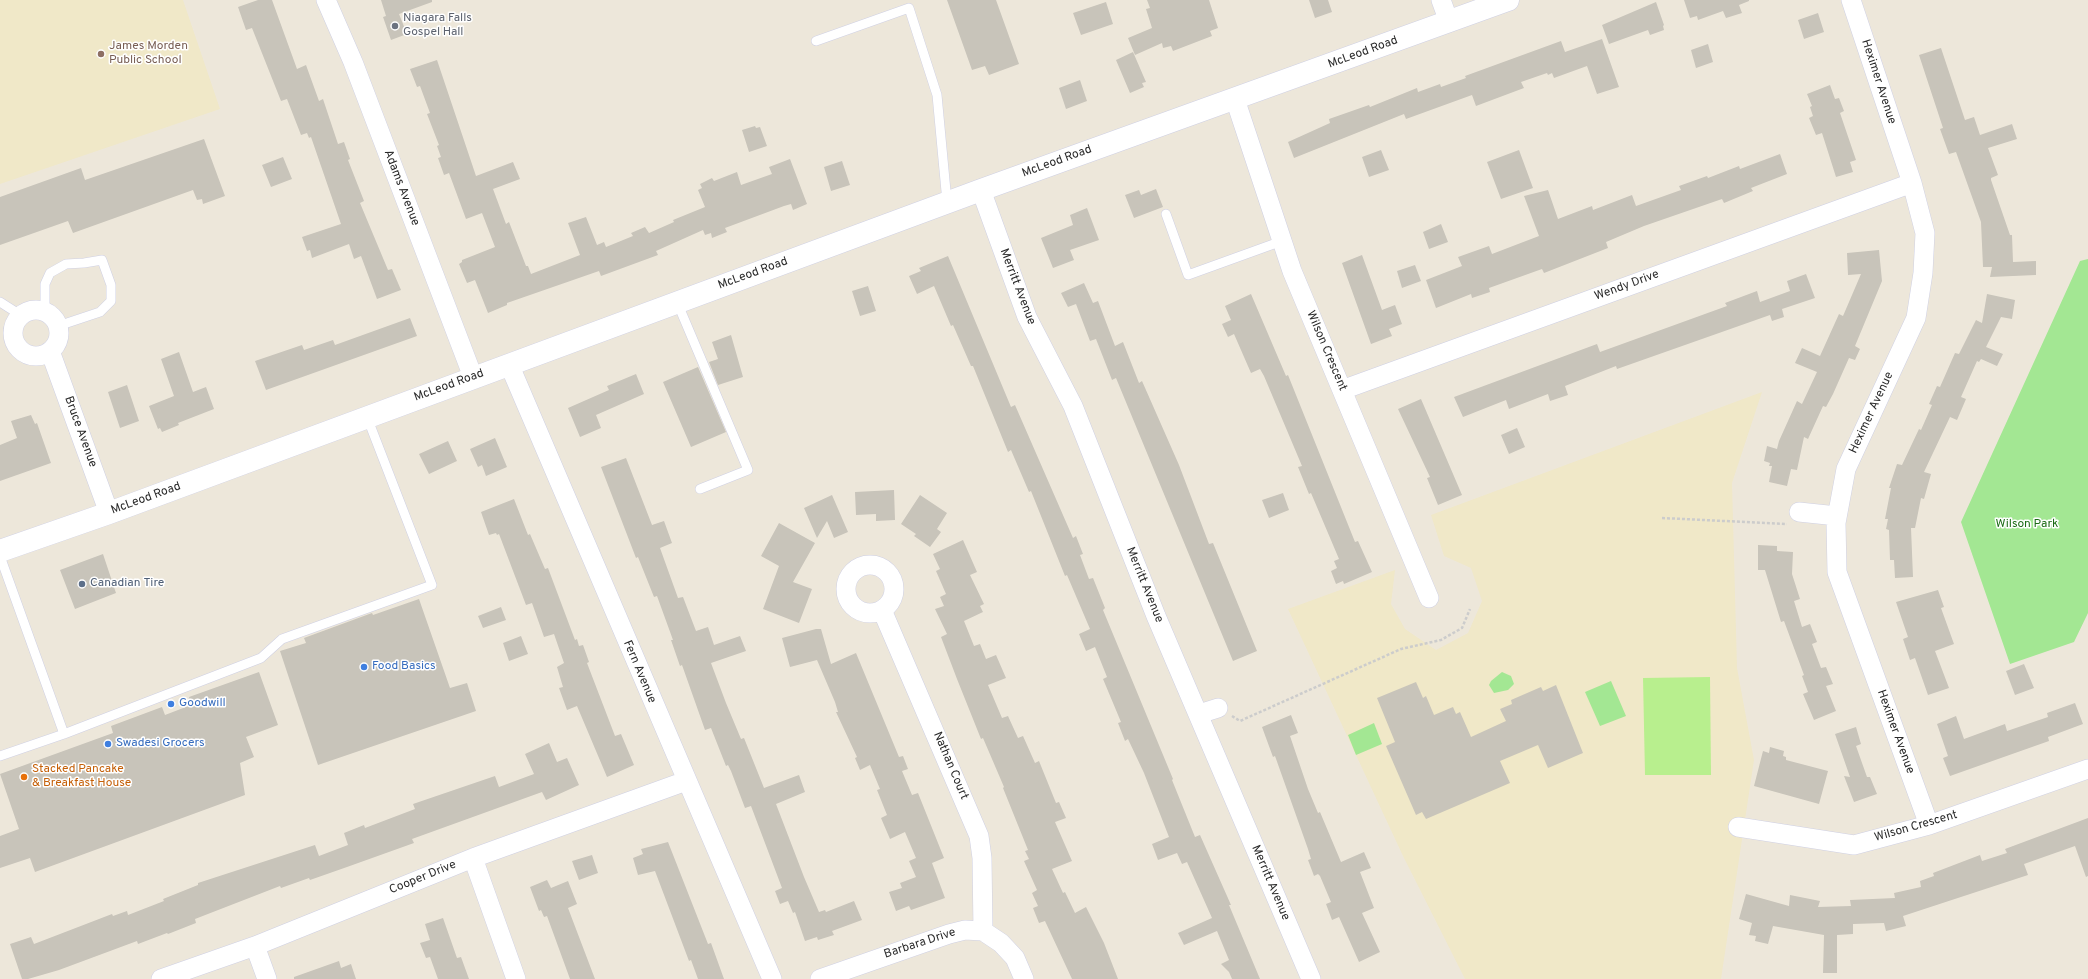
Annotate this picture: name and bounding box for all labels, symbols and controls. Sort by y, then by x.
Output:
place label: Niagara Falls Gospel Hall [403,12,472,40]
marker: Niagara Falls Gospel Hall [390,21,400,31]
street label: McLeod Road [1326,34,1400,72]
street label: Heximer Avenue [1858,38,1898,126]
place label: James Morden Public School [109,40,188,68]
marker: James Morden Public School [96,49,106,59]
street label: McLeod Road [1020,143,1094,181]
street label: Adams Avenue [380,148,422,228]
street label: Merritt Avenue [996,247,1038,327]
street label: McLeod Road [716,255,790,293]
street label: Wendy Drive [1593,268,1661,304]
street label: Wilson Crescent [1303,309,1349,393]
street label: McLeod Road [412,367,486,405]
street label: Heximer Avenue [1847,370,1897,456]
street label: Bruce Avenue [60,394,100,470]
street label: McLeod Road [109,480,183,518]
park label: Wilson Park [1996,518,2058,532]
street label: Merritt Avenue [1122,545,1166,625]
place label: Canadian Tire [90,577,164,591]
marker: Canadian Tire [77,579,87,589]
street label: Fern Avenue [619,639,659,705]
place label: Food Basics [372,660,436,674]
marker: Food Basics [359,662,369,672]
street label: Heximer Avenue [1873,688,1917,776]
place label: Goodwill [179,697,226,711]
marker: Goodwill [166,699,176,709]
street label: Nathan Court [929,730,971,802]
place label: Swadesi Grocers [116,737,205,751]
marker: Swadesi Grocers [103,739,113,749]
place label: Stacked Pancake & Breakfast House [32,763,131,791]
marker: Stacked Pancake & Breakfast House [19,772,29,782]
street label: Wilson Crescent [1873,808,1959,846]
street label: Merritt Avenue [1248,843,1292,923]
street label: Cooper Drive [387,858,459,898]
street label: Barbara Drive [882,926,958,962]

